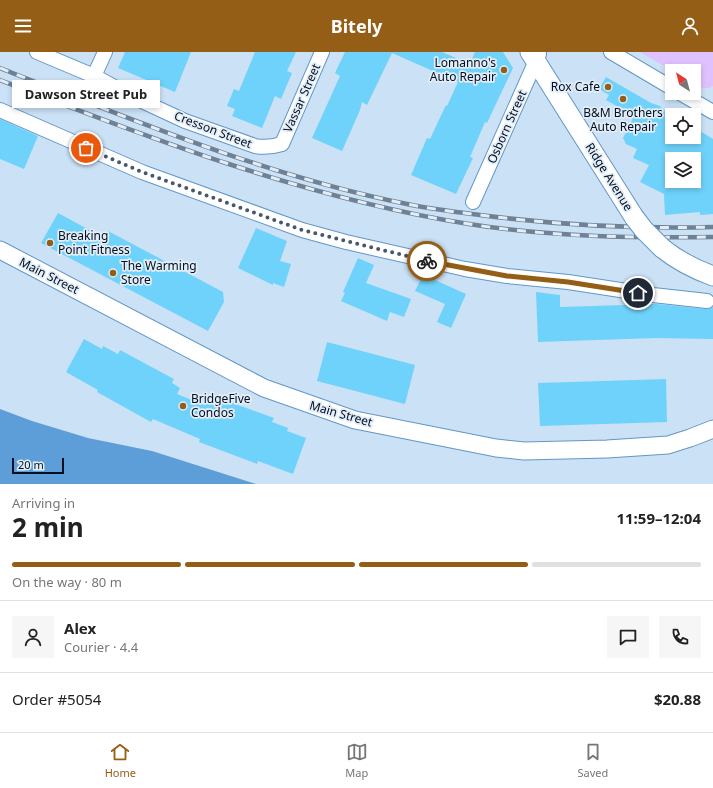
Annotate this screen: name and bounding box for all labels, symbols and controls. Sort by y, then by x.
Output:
text: Bitely [331,14,382,38]
icon: menu [12,15,34,37]
icon: person [679,15,701,37]
place label: Lomanno's Auto Repair [430,54,496,85]
street label: Vassar Street [279,60,325,135]
north arrow [665,64,701,100]
map controls [665,64,701,188]
marker: Lomanno's Auto Repair [499,65,509,75]
place label: Rox Cafe [551,78,600,95]
callout: Dawson Street Pub [12,80,160,108]
marker: Rox Cafe [603,82,613,92]
text: Dawson Street Pub [25,85,147,103]
street label: Osborn Street [483,87,531,166]
marker: B&M Brothers Auto Repair [618,94,628,104]
place label: B&M Brothers Auto Repair [583,104,663,135]
street label: Cresson Street [172,107,255,152]
button: locate [665,108,701,144]
pin [69,131,103,165]
icon: bag [75,137,97,159]
street label: Ridge Avenue [582,139,637,214]
button: layers [665,152,701,188]
place label: Breaking Point Fitness [58,227,130,258]
marker: Breaking Point Fitness [45,238,55,248]
courier [407,241,447,281]
icon: bike [416,250,438,272]
street label: Main Street [17,253,83,298]
place label: The Warming Store [121,257,197,288]
marker: The Warming Store [108,268,118,278]
pin [621,276,655,310]
icon: home [627,282,649,304]
place label: BridgeFive Condos [191,390,251,421]
street label: Main Street [308,396,375,431]
marker: BridgeFive Condos [178,401,188,411]
scale bar [12,456,64,475]
text: 20 m [18,457,44,472]
text: Arriving in [12,494,75,512]
text: 11:59–12:04 [616,508,701,528]
text: 2 min [12,509,84,545]
text: On the way · 80 m [12,573,122,591]
button: person [12,616,54,658]
button: chat [607,616,649,658]
button: phone [659,616,701,658]
text: Alex [64,618,96,638]
text: Courier · 4.4 [64,638,138,656]
text: Order #5054 [12,689,101,709]
text: $20.88 [654,689,701,709]
tab: Home [105,741,136,780]
tab: Map [345,741,368,780]
tab: Saved [578,741,608,780]

